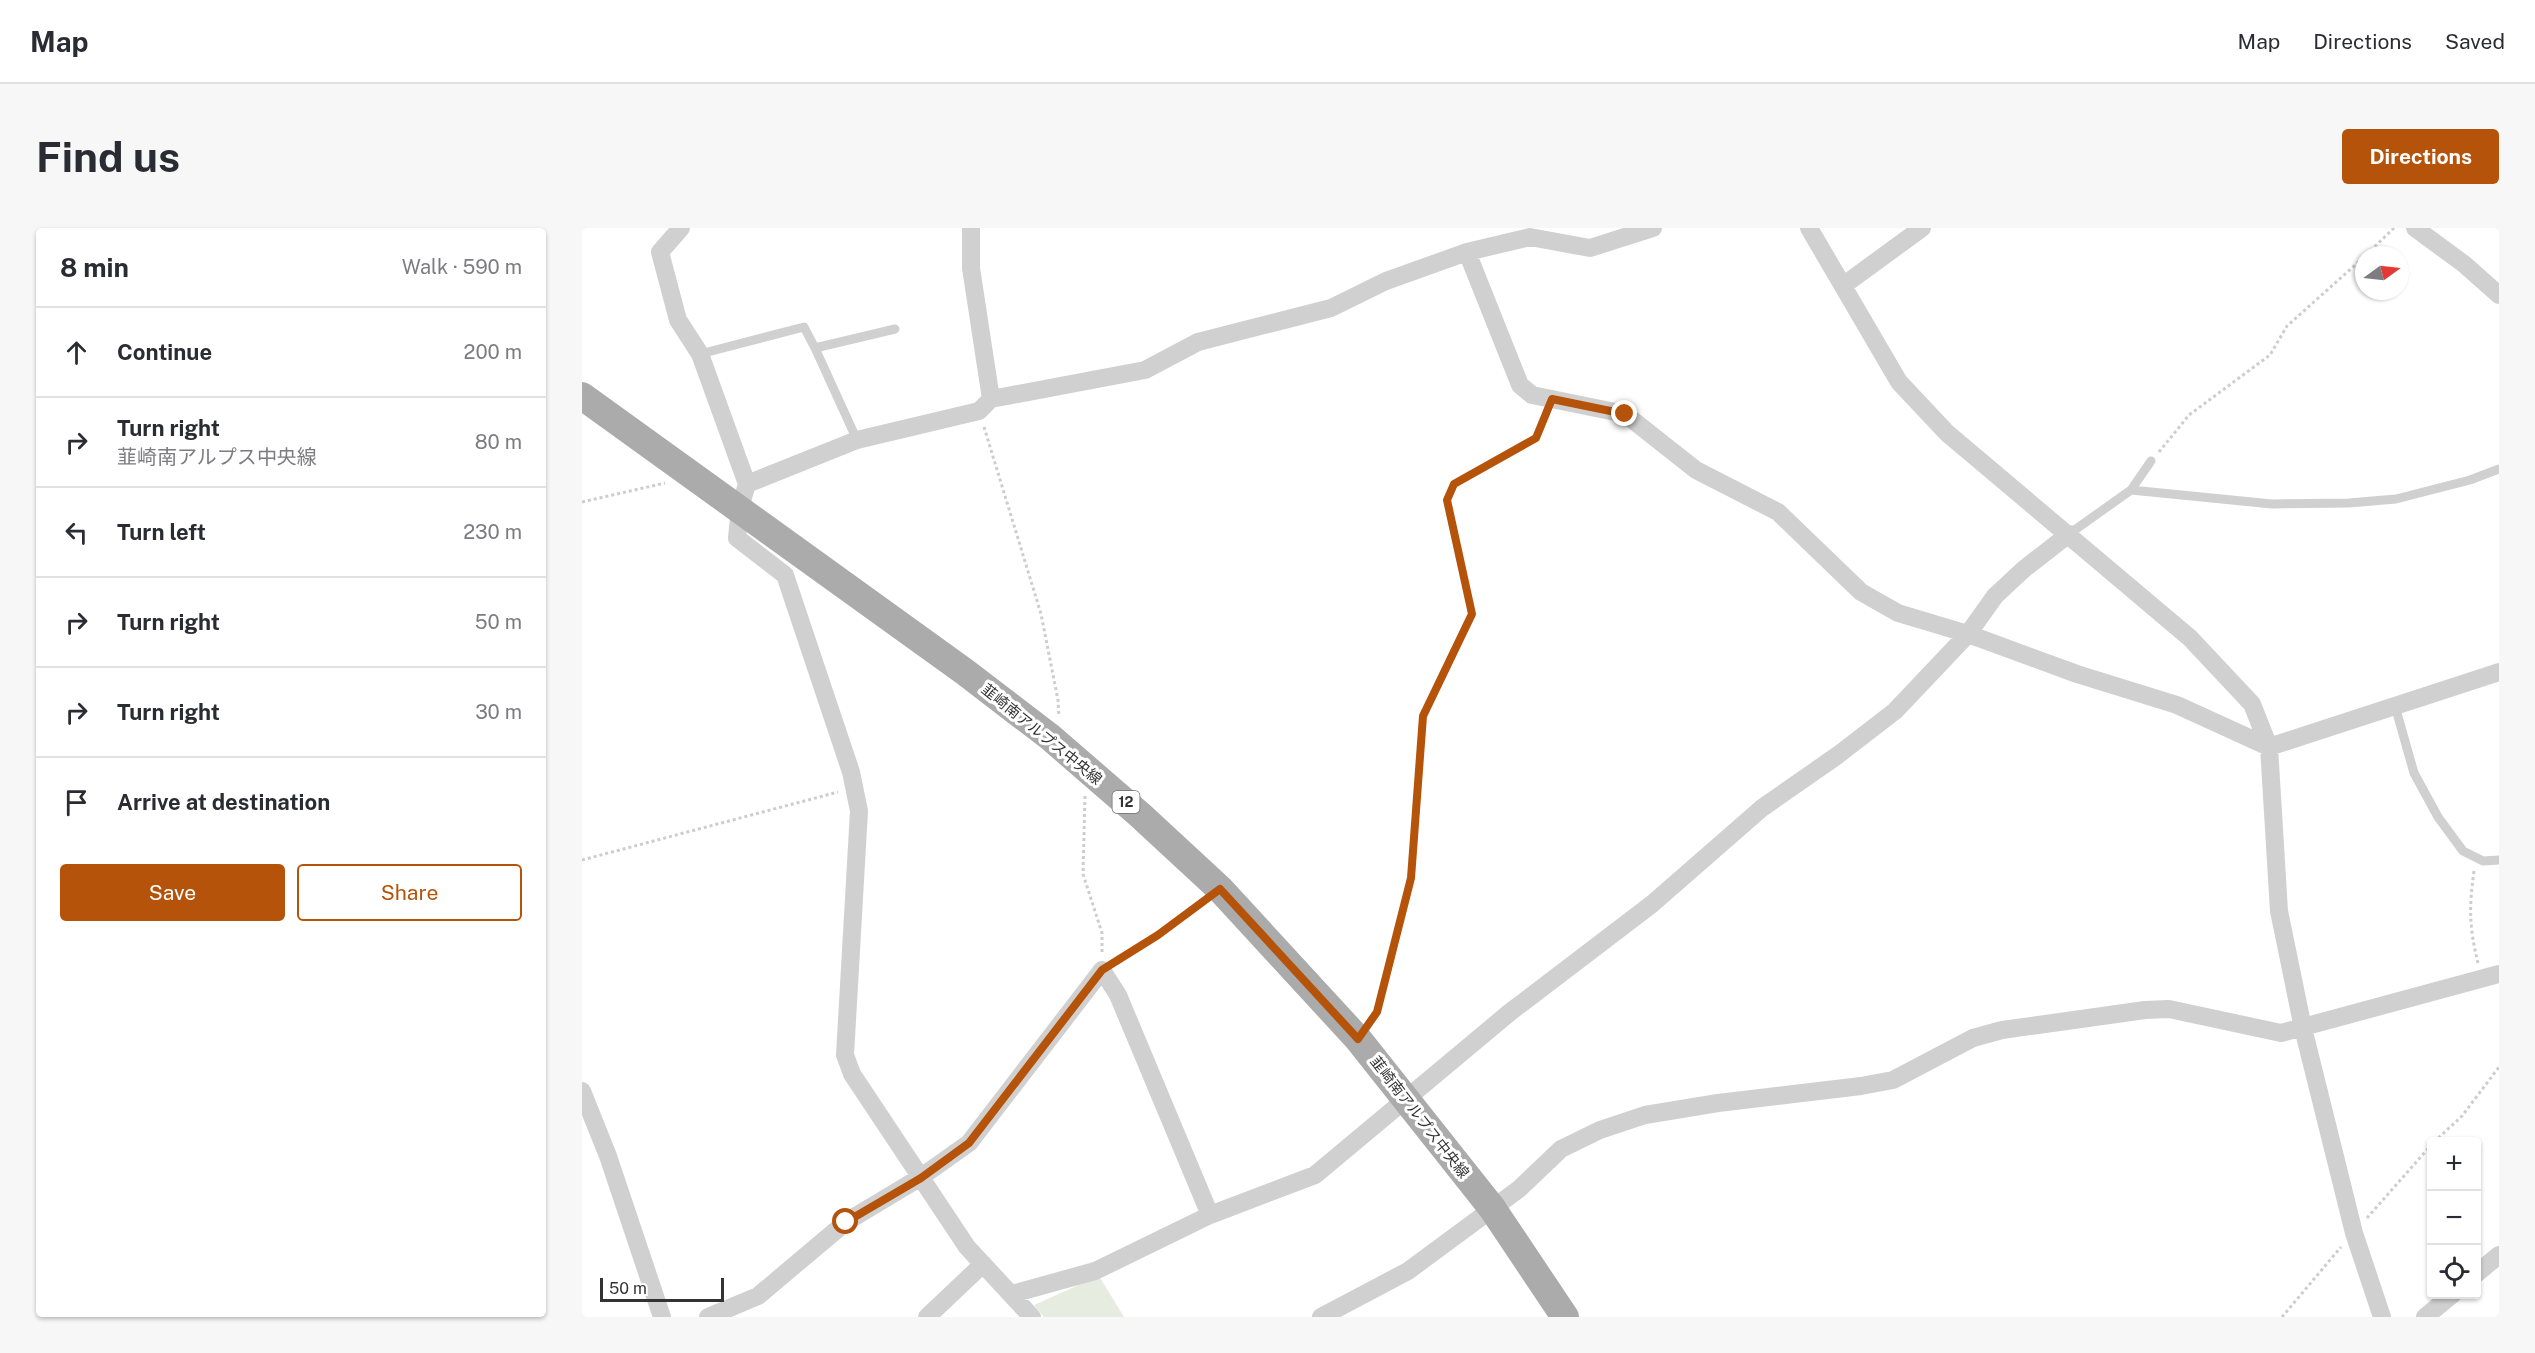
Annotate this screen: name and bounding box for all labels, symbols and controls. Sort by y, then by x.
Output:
text: Map [30,25,89,58]
text: Map [2238,29,2280,54]
text: Directions [2313,29,2412,54]
text: Saved [2445,29,2505,54]
button: Directions [2342,129,2499,184]
text: Find us [36,132,180,181]
north arrow [2355,246,2409,300]
text: 8 min [60,252,129,283]
text: Walk · 590 m [402,255,522,279]
icon: ahead [60,336,93,369]
text: Continue [117,339,212,365]
text: 200 m [464,340,522,364]
route end [1611,400,1637,426]
text: Turn right [117,415,220,441]
icon: right [60,426,93,459]
text: 80 m [475,430,522,454]
text: 韮崎南アルプス中央線 [117,445,317,469]
icon: left [60,516,93,549]
text: Turn left [117,519,206,545]
text: 230 m [463,520,522,544]
icon: right [60,606,93,639]
text: Turn right [117,609,220,635]
text: 50 m [475,610,522,634]
street label: 韮崎南アルプス中央線 [978,680,1106,788]
icon: right [60,696,93,729]
text: Turn right [117,699,220,725]
text: 30 m [475,700,522,724]
icon: arrive [60,786,93,819]
text: Arrive at destination [117,789,330,815]
road number: 12 [1112,791,1140,813]
button: Save [60,864,285,921]
button: Share [297,864,522,921]
street label: 韮崎南アルプス中央線 [1367,1053,1473,1181]
map controls [2427,1137,2481,1299]
button: + [2427,1137,2481,1191]
button: − [2427,1191,2481,1245]
route start [832,1208,858,1234]
button: locate [2427,1245,2481,1299]
scale bar [600,1275,724,1302]
text: 50 m [609,1279,647,1298]

